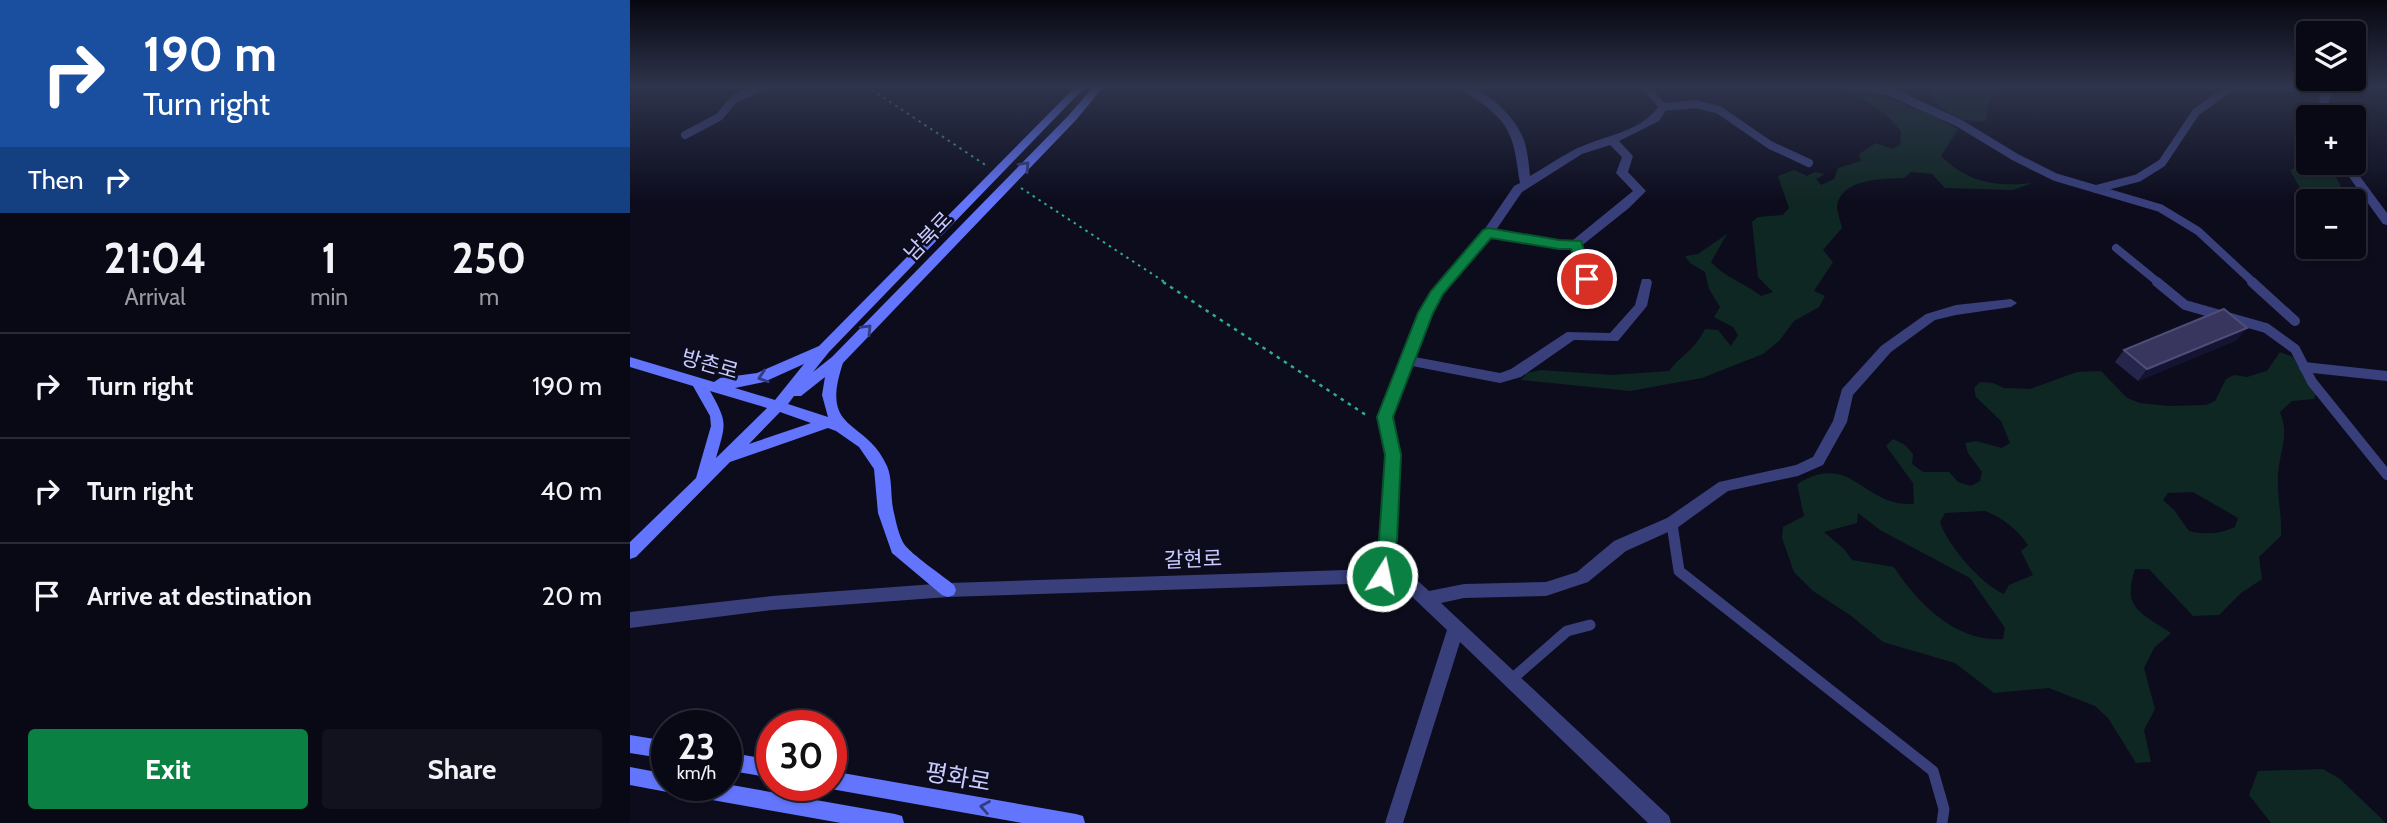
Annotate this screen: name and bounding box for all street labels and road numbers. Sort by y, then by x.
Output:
street label: 남북로 [899,206,957,266]
street label: 방촌로 [679,344,741,384]
street label: 갈현로 [1164,545,1222,573]
street label: 평화로 [923,757,993,797]

